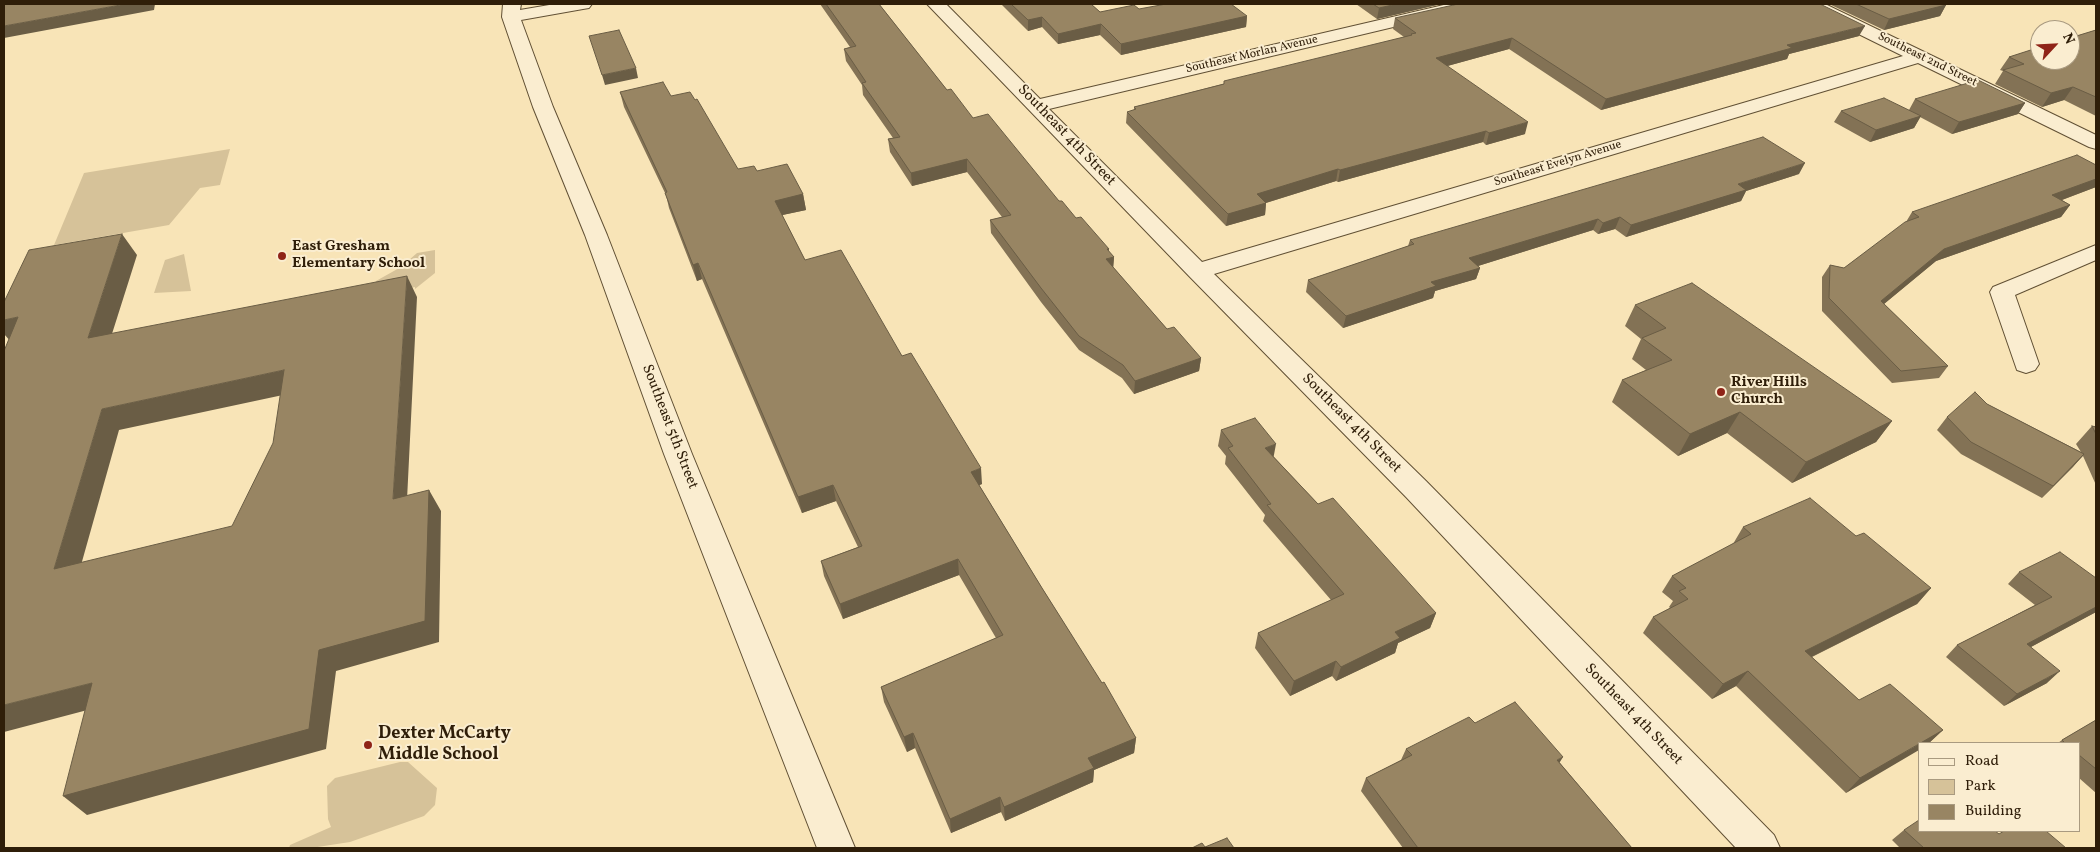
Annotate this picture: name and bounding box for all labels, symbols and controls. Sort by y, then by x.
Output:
north arrow [2030,20,2080,70]
street label: Southeast 2nd Street [1875,30,1979,90]
text: N [2057,30,2079,47]
street label: Southeast Morlan Avenue [1184,33,1320,77]
street label: Southeast 4th Street [1013,82,1119,190]
street label: Southeast Evelyn Avenue [1493,138,1623,190]
place label: East Gresham Elementary School [292,238,425,273]
marker: East Gresham Elementary School [276,250,288,262]
street label: Southeast 5th Street [637,362,701,492]
street label: Southeast 4th Street [1297,370,1405,478]
place label: River Hills Church [1731,374,1807,409]
marker: River Hills Church [1715,386,1727,398]
street label: Southeast 4th Street [1580,661,1686,769]
place label: Dexter McCarty Middle School [378,724,511,766]
marker: Dexter McCarty Middle School [362,739,374,751]
legend [1918,742,2080,832]
text: Road [1965,751,1999,772]
text: Park [1965,776,1996,797]
text: Building [1965,801,2021,822]

